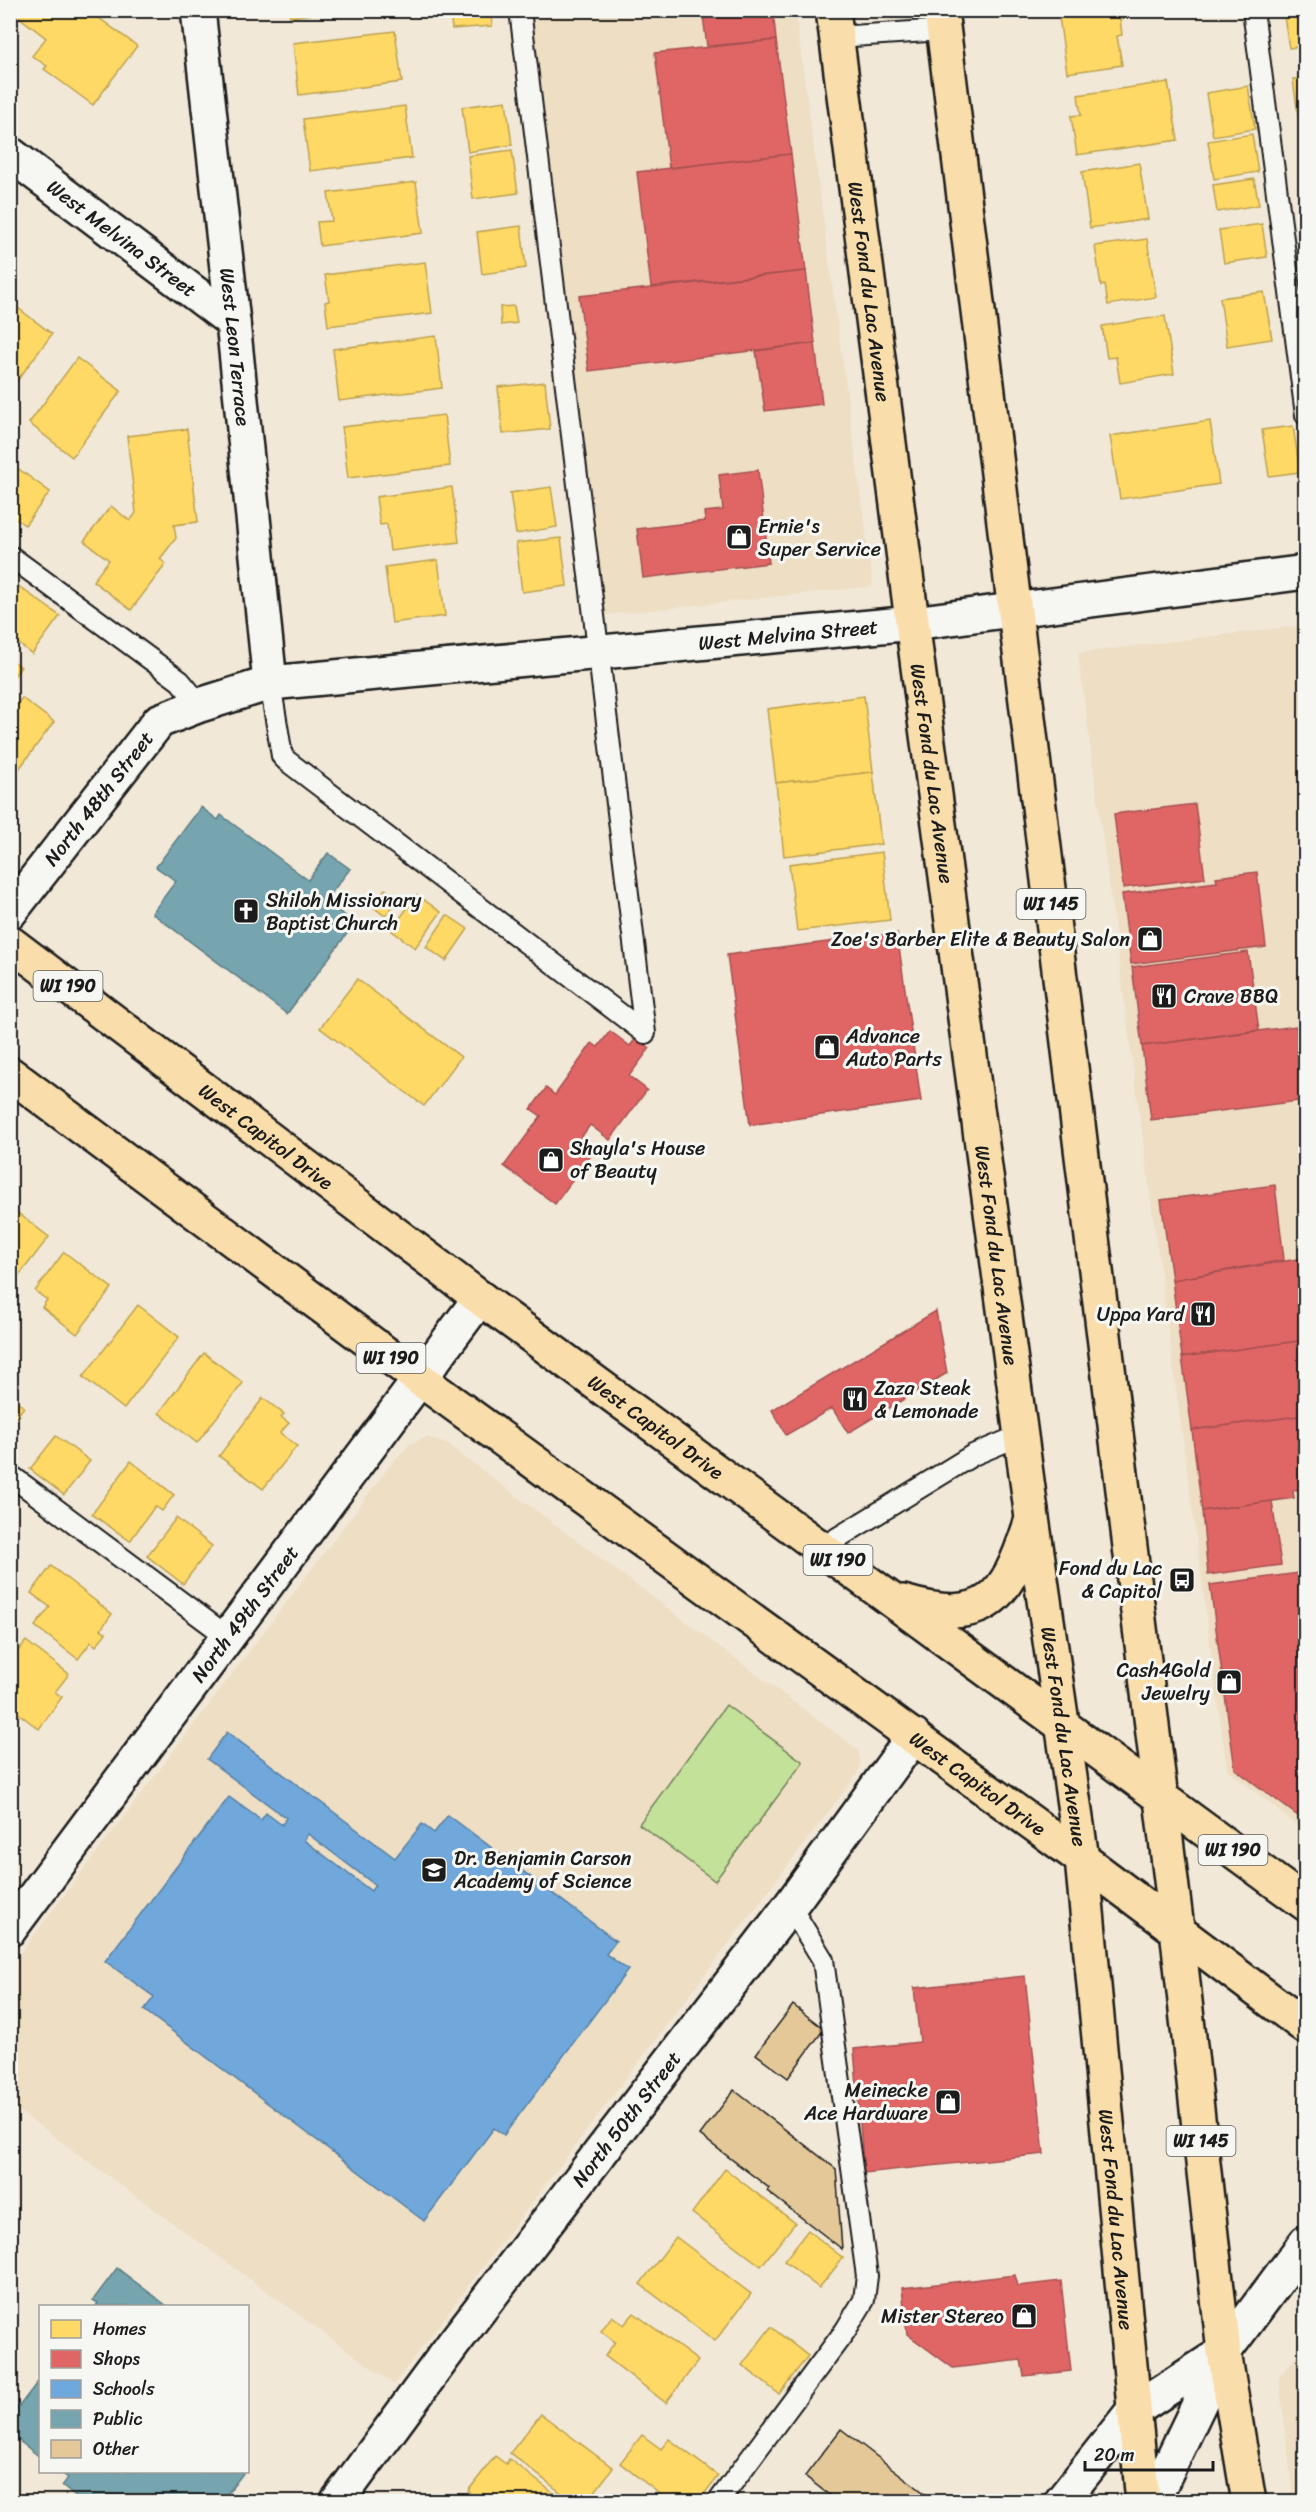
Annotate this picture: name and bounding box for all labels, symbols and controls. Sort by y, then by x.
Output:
street label: West Melvina Street [39,170,204,307]
street label: West Fond du Lac Avenue [837,179,901,404]
street label: West Leon Terrace [209,266,261,428]
place label: Ernie's Super Service [758,509,881,567]
shop icon: Ernie's Super Service [724,522,754,552]
street label: West Melvina Street [697,609,880,661]
street label: West Fond du Lac Avenue [900,661,964,886]
street label: North 48th Street [35,723,163,874]
place label: Shiloh Missionary Baptist Church [266,883,422,941]
road number: WI 145 [1016,889,1086,919]
church icon: Shiloh Missionary Baptist Church [231,896,261,926]
place label: Zoe's Barber Elite & Beauty Salon [831,922,1130,957]
shop icon: Zoe's Barber Elite & Beauty Salon [1135,924,1165,954]
road number: WI 190 [34,971,103,1001]
place label: Crave BBQ [1184,979,1278,1014]
restaurant icon: Crave BBQ [1149,981,1179,1011]
place label: Advance Auto Parts [845,1019,942,1077]
shop icon: Advance Auto Parts [812,1032,842,1062]
street label: West Capitol Drive [191,1074,341,1200]
place label: Shayla's House of Beauty [570,1131,705,1189]
street label: West Fond du Lac Avenue [964,1143,1028,1368]
shop icon: Shayla's House of Beauty [536,1145,566,1175]
place label: Uppa Yard [1097,1297,1185,1332]
restaurant icon: Uppa Yard [1188,1299,1218,1329]
road number: WI 190 [356,1343,426,1373]
street label: West Capitol Drive [580,1365,731,1490]
place label: Zaza Steak & Lemonade [874,1371,979,1429]
restaurant icon: Zaza Steak & Lemonade [840,1384,870,1414]
street label: North 49th Street [182,1538,308,1690]
road number: WI 190 [804,1545,872,1575]
place label: Fond du Lac & Capitol [1059,1551,1162,1609]
bus stop icon: Fond du Lac & Capitol [1167,1565,1197,1595]
street label: West Fond du Lac Avenue [1030,1624,1097,1849]
place label: Cash4Gold Jewelry [1116,1653,1211,1711]
shop icon: Cash4Gold Jewelry [1214,1667,1244,1697]
street label: West Capitol Drive [902,1722,1054,1846]
road number: WI 190 [1198,1835,1268,1865]
place label: Dr. Benjamin Carson Academy of Science [453,1841,632,1899]
school or university icon: Dr. Benjamin Carson Academy of Science [419,1855,449,1885]
street label: North 50th Street [563,2043,691,2195]
place label: Meinecke Ace Hardware [803,2073,928,2131]
shop icon: Meinecke Ace Hardware [933,2087,963,2117]
street label: West Fond du Lac Avenue [1088,2108,1144,2332]
road number: WI 145 [1166,2126,1236,2156]
place label: Mister Stereo [881,2299,1004,2334]
shop icon: Mister Stereo [1009,2301,1039,2331]
legend [39,2305,249,2473]
text: Homes [93,2313,147,2345]
text: Shops [93,2343,140,2375]
text: Schools [93,2373,155,2405]
text: Public [93,2403,143,2435]
text: Other [93,2433,140,2465]
scale bar [1085,2434,1212,2472]
text: 20 m [1094,2439,1134,2471]

